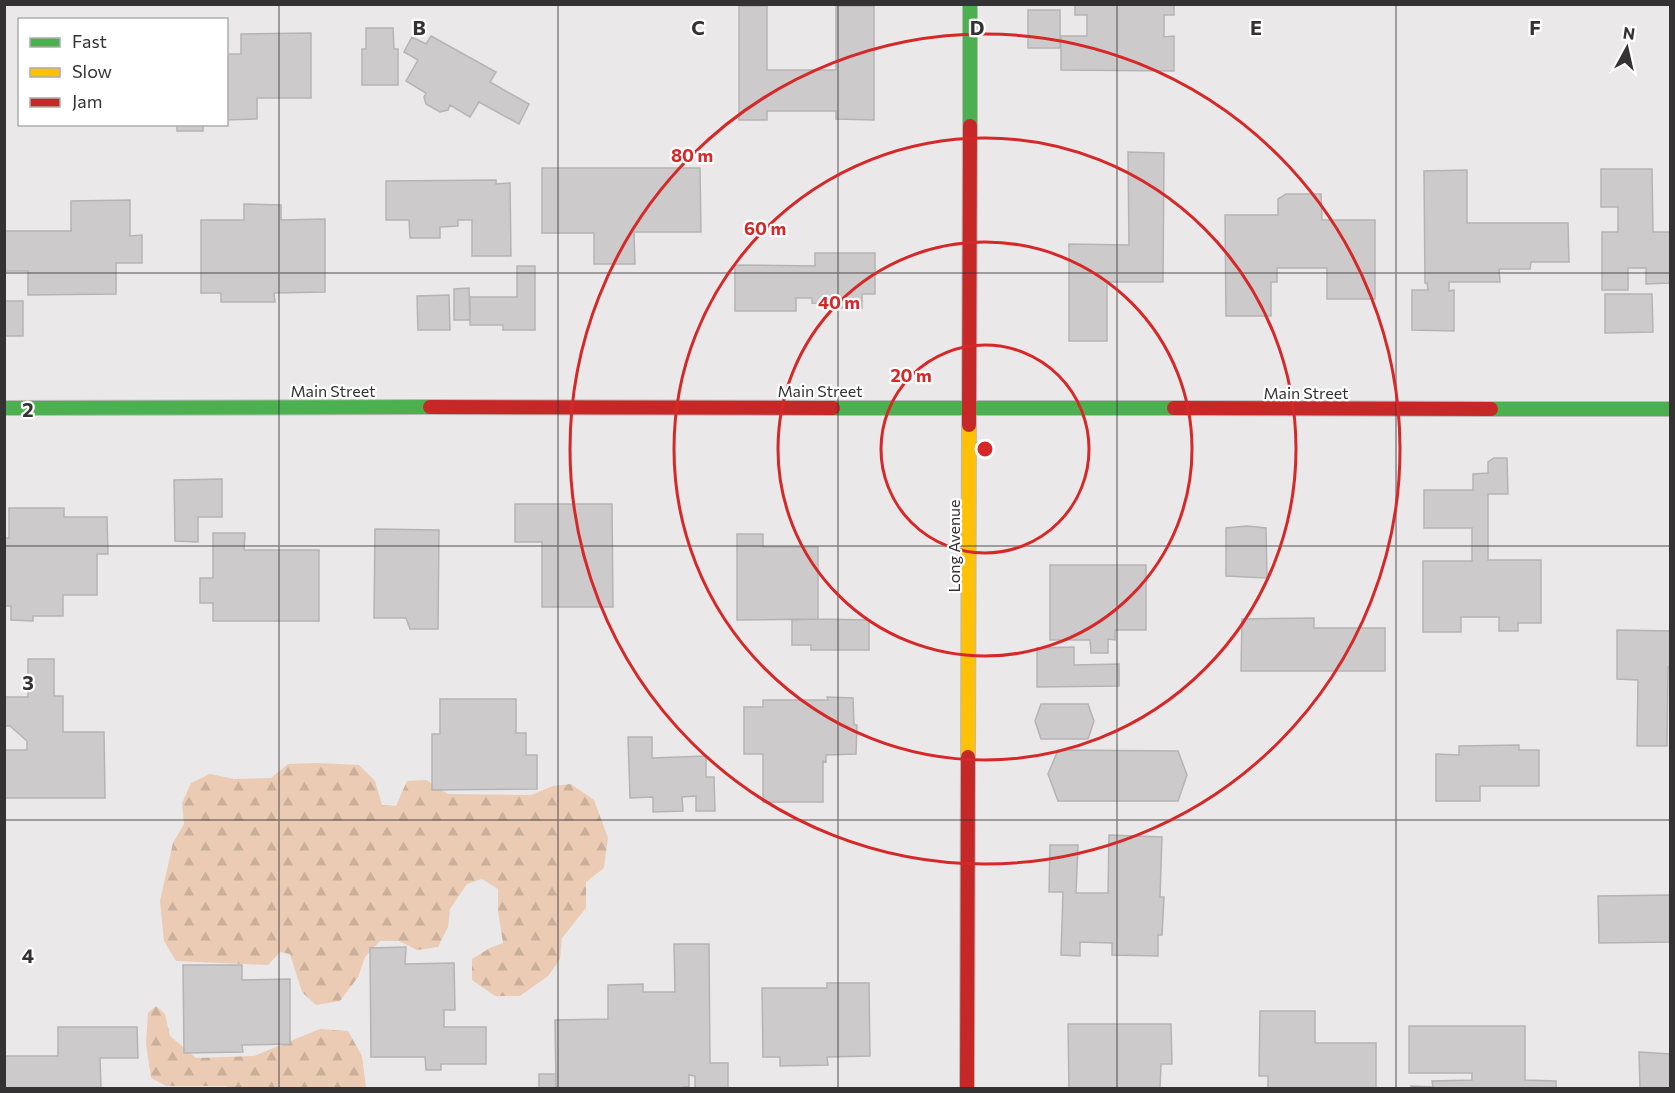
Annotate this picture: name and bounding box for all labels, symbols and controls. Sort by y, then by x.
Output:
text: B [412,15,426,39]
text: C [691,15,705,39]
text: D [970,15,984,39]
text: E [1250,15,1262,39]
text: F [1529,15,1541,39]
legend [18,18,228,126]
north arrow [1597,18,1657,78]
text: N [1622,22,1636,43]
text: Fast [72,30,107,52]
text: Slow [72,60,112,82]
text: Jam [72,90,102,112]
text: 80 m [671,144,713,166]
text: 60 m [744,217,786,239]
text: 40 m [818,291,860,313]
text: 20 m [890,364,932,386]
street label: Main Street [290,381,376,400]
street label: Main Street [777,381,863,400]
street label: Main Street [1263,383,1349,402]
text: 2 [22,397,34,421]
centre of rings [975,439,995,459]
street label: Long Avenue [944,500,963,592]
text: 3 [22,670,34,694]
text: 4 [22,943,34,967]

